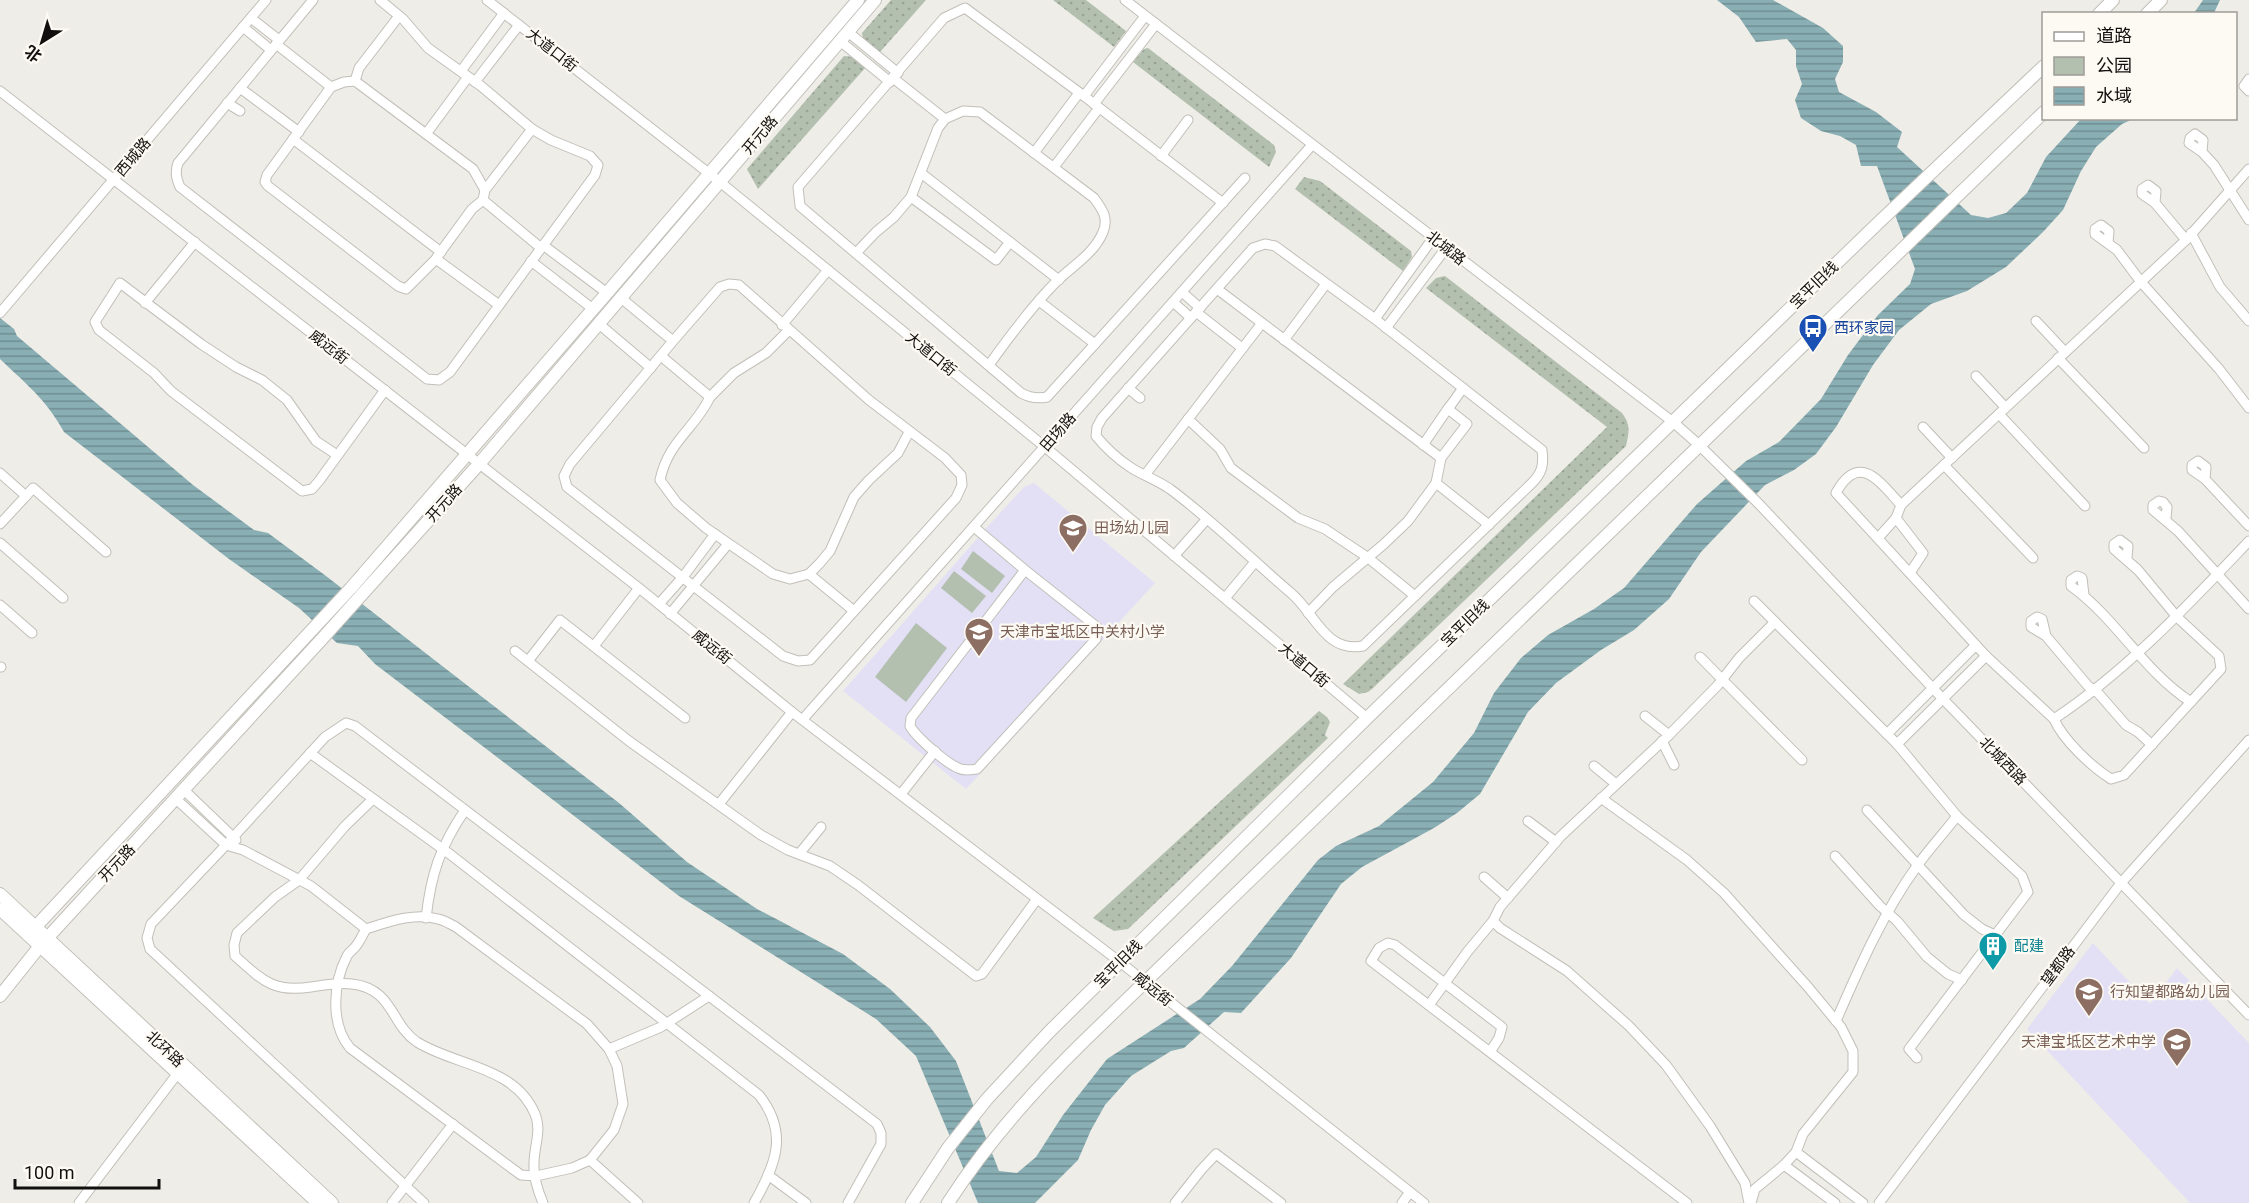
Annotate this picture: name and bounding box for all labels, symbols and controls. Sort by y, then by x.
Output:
north arrow [12,12,72,72]
legend [2042,12,2237,120]
street label: 大道口街 [523,24,581,76]
text: 道路 [2096,25,2132,46]
text: 北 [21,41,45,66]
text: 公园 [2096,55,2132,76]
text: 水域 [2096,85,2132,106]
street label: 开元路 [739,112,781,158]
street label: 西城路 [112,134,154,180]
street label: 北城路 [1423,227,1469,269]
street label: 宝平旧线 [1786,258,1842,312]
bus stop icon: 西环家园 [1797,312,1829,354]
place label: 西环家园 [1834,319,1894,337]
street label: 威远街 [306,326,352,368]
street label: 大道口街 [902,328,960,380]
street label: 田场路 [1036,409,1080,455]
street label: 开元路 [422,480,466,526]
school or university icon: 田场幼儿园 [1057,512,1089,554]
place label: 田场幼儿园 [1094,519,1169,537]
street label: 宝平旧线 [1437,596,1493,650]
school or university icon: 天津市宝坻区中关村小学 [963,616,995,658]
place label: 天津市宝坻区中关村小学 [1000,623,1165,641]
street label: 威远街 [689,626,735,668]
street label: 大道口街 [1275,639,1333,691]
street label: 北城西路 [1976,733,2030,789]
street label: 开元路 [95,840,139,886]
building icon: 配建 [1977,930,2009,972]
street label: 宝平旧线 [1090,936,1146,992]
place label: 配建 [2014,937,2044,955]
street label: 望都路 [2037,943,2079,989]
street label: 威远街 [1130,968,1176,1010]
school or university icon: 行知望都路幼儿园 [2073,976,2105,1018]
place label: 行知望都路幼儿园 [2110,983,2230,1001]
school or university icon: 天津宝坻区艺术中学 [2161,1026,2193,1068]
street label: 北环路 [142,1027,188,1071]
place label: 天津宝坻区艺术中学 [2021,1033,2156,1051]
scale bar [15,1152,159,1190]
text: 100 m [24,1162,75,1183]

